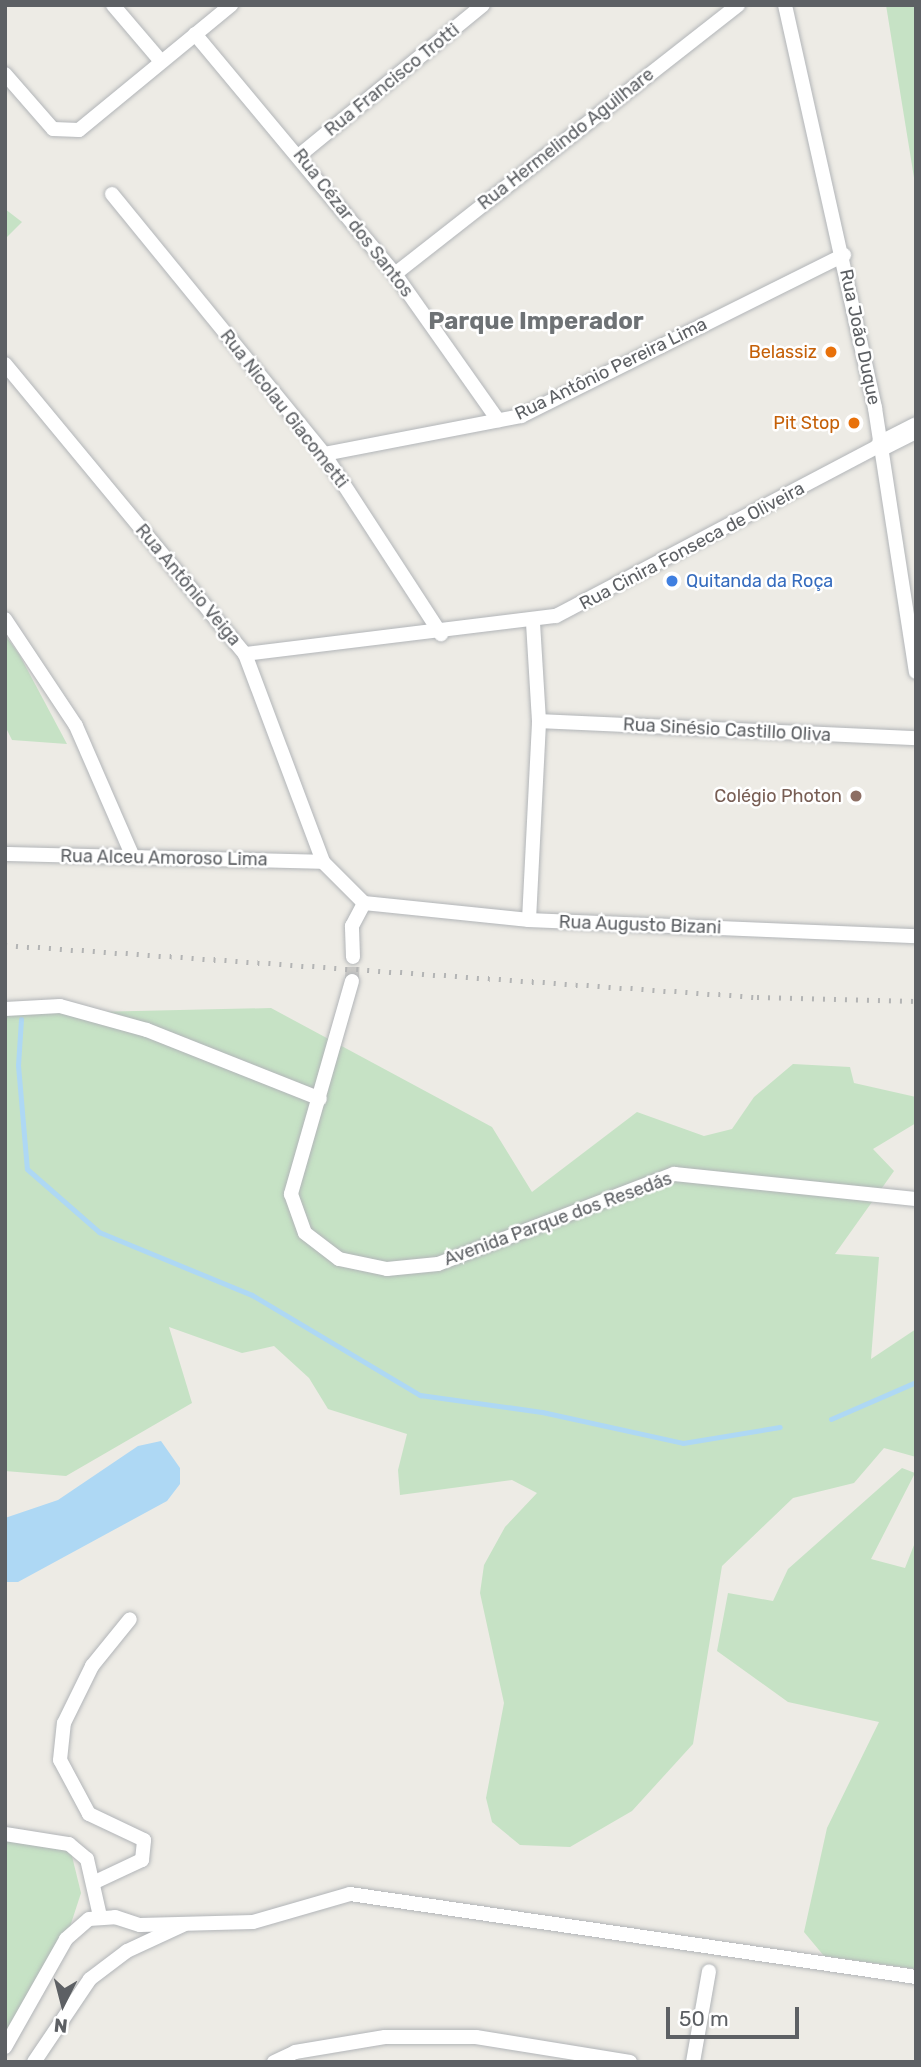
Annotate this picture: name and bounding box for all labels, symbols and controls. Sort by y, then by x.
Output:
street label: Rua Francisco Trotti [320,19,464,141]
street label: Rua Hermelindo Aguilhare [474,63,658,215]
street label: Rua Cézar dos Santos [288,144,418,302]
street label: Rua João Duque [835,267,885,407]
district label: Parque Imperador [428,308,644,336]
street label: Rua Antônio Pereira Lima [511,313,711,425]
street label: Rua Nicolau Giacometti [215,326,353,492]
place label: Belassiz [749,341,817,363]
marker: Belassiz [823,344,839,360]
place label: Pit Stop [773,412,840,434]
marker: Pit Stop [846,415,862,431]
street label: Rua Cinira Fonseca de Oliveira [576,477,808,615]
street label: Rua Antônio Veiga [131,519,245,651]
place label: Quitanda da Roça [686,570,833,592]
marker: Quitanda da Roça [664,573,680,589]
street label: Rua Sinésio Castillo Oliva [622,714,832,746]
place label: Colégio Photon [714,785,842,807]
marker: Colégio Photon [848,788,864,804]
street label: Rua Alceu Amoroso Lima [60,845,268,871]
street label: Rua Augusto Bizani [558,911,722,939]
street label: Avenida Parque dos Resedás [441,1168,675,1270]
north arrow [28,1969,98,2039]
scale bar [669,1994,802,2038]
text: 50 m [679,2006,729,2031]
text: N [53,2013,69,2038]

